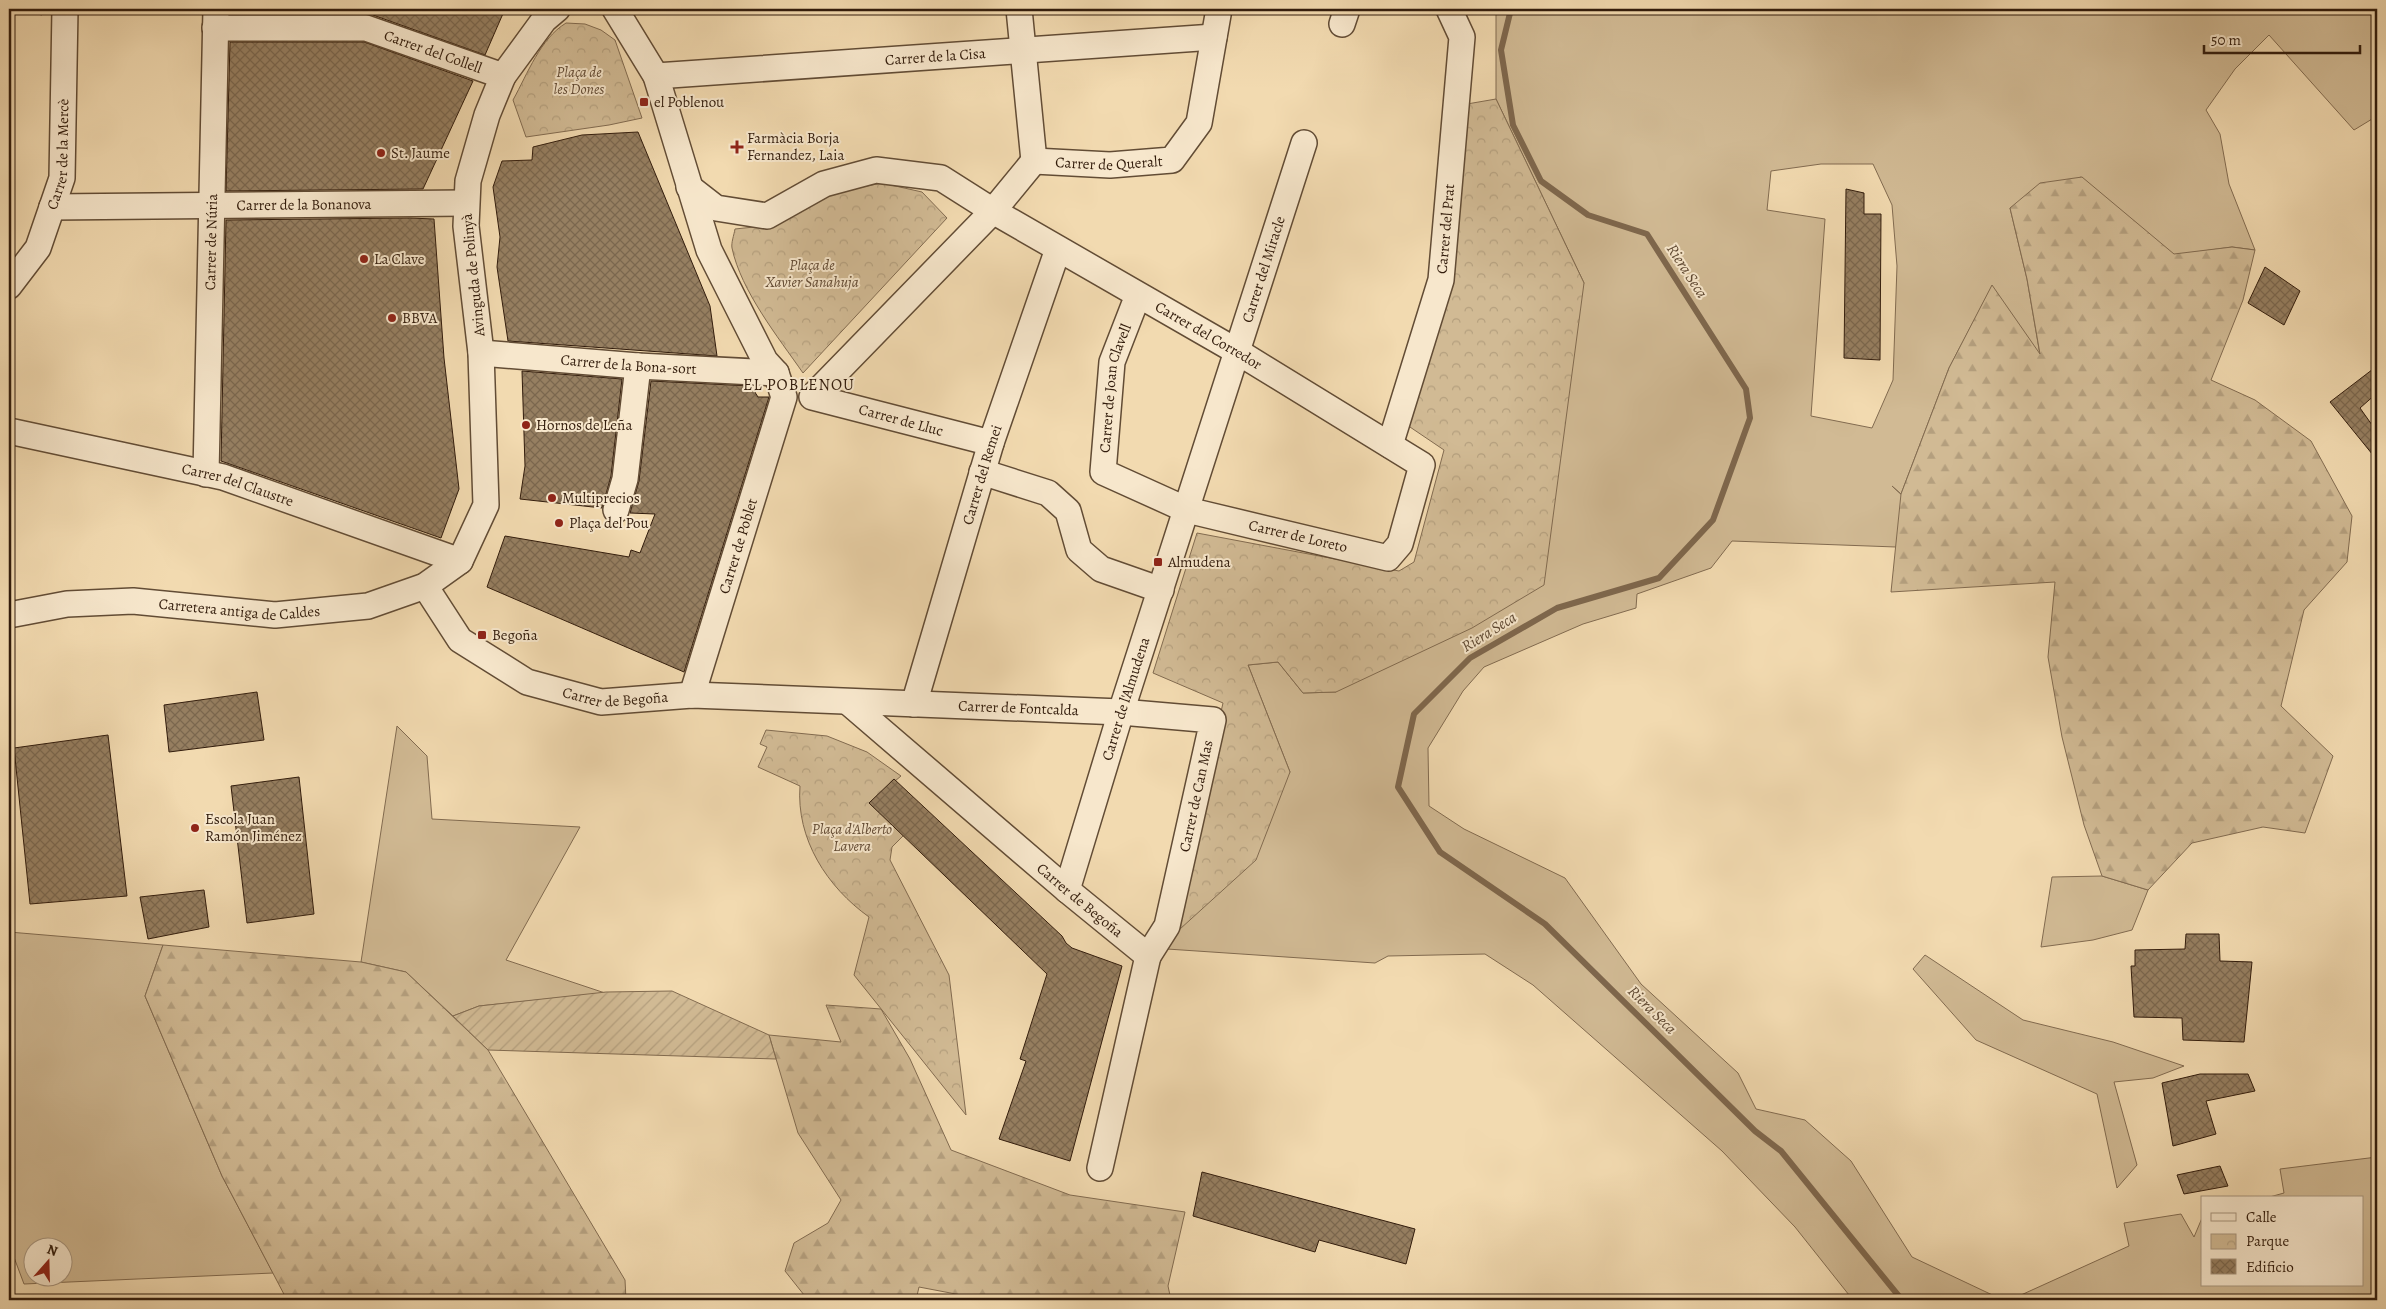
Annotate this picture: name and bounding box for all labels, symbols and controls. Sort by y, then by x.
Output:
scale bar [2204,22,2360,54]
street label: Carrer del Collell [381,25,485,78]
text: 50 m [2211,30,2241,50]
street label: Carrer de la Cisa [884,43,986,70]
park label: Plaça de les Dones [554,62,604,99]
place label: el Poblenou [654,92,725,112]
marker: el Poblenou [638,96,650,108]
street label: Carrer de la Mercè [42,98,73,212]
place label: Farmàcia Borja Fernandez, Laia [747,128,844,165]
marker: Farmàcia Borja Fernandez, Laia [731,141,743,153]
place label: St. Jaume [391,143,450,163]
marker: St. Jaume [375,147,387,159]
street label: Carrer de Queralt [1055,151,1163,175]
street label: Carrer del Prat [1432,183,1459,275]
street label: Carrer de Núria [200,193,222,291]
street label: Carrer de la Bonanova [236,194,372,215]
street label: Avinguda de Polinyà [457,213,489,338]
street label: Carrer del Miracle [1237,213,1290,325]
water label: Riera Seca [1661,240,1713,303]
place label: La Clave [374,249,425,269]
marker: La Clave [358,253,370,265]
park label: Plaça de Xavier Sanahuja [764,255,859,292]
street label: Carrer del Corredor [1151,296,1266,375]
place label: BBVA [402,308,437,328]
marker: BBVA [386,312,398,324]
street label: Carrer de Joan Clavell [1095,321,1136,454]
street label: Carrer de la Bona-sort [560,350,697,379]
district label: EL POBLENOU [743,374,855,396]
street label: Carrer de Lluc [857,399,945,441]
place label: Hornos de Leña [536,415,632,435]
marker: Hornos de Leña [520,419,532,431]
street label: Carrer del Remei [957,422,1007,527]
street label: Carrer del Claustre [180,458,297,511]
place label: Multiprecios [562,488,640,508]
marker: Multiprecios [546,492,558,504]
street label: Carrer de Poblet [714,496,762,596]
place label: Plaça del Pou [569,513,650,533]
street label: Carrer de Loreto [1247,515,1349,557]
marker: Plaça del Pou [553,517,565,529]
place label: Almudena [1167,552,1231,572]
marker: Almudena [1152,556,1164,568]
street label: Carretera antiga de Caldes [158,594,321,625]
water label: Riera Seca [1457,606,1521,657]
place label: Begoña [492,625,538,645]
marker: Begoña [476,629,488,641]
street label: Carrer de l'Almudena [1097,634,1154,763]
street label: Carrer de Begoña [560,682,669,712]
street label: Carrer de Fontcalda [958,696,1079,720]
street label: Carrer de Can Mas [1174,738,1218,854]
place label: Escola Juan Ramón Jiménez [205,809,302,846]
park label: Plaça d'Alberto Lavera [812,819,892,856]
marker: Escola Juan Ramón Jiménez [189,822,201,834]
street label: Carrer de Begoña [1032,858,1127,942]
water label: Riera Seca [1623,981,1682,1040]
legend [2201,1196,2364,1286]
text: Calle [2246,1207,2277,1227]
text: Parque [2246,1231,2289,1251]
north arrow [22,1236,72,1286]
text: N [44,1240,60,1261]
text: Edificio [2246,1257,2294,1277]

